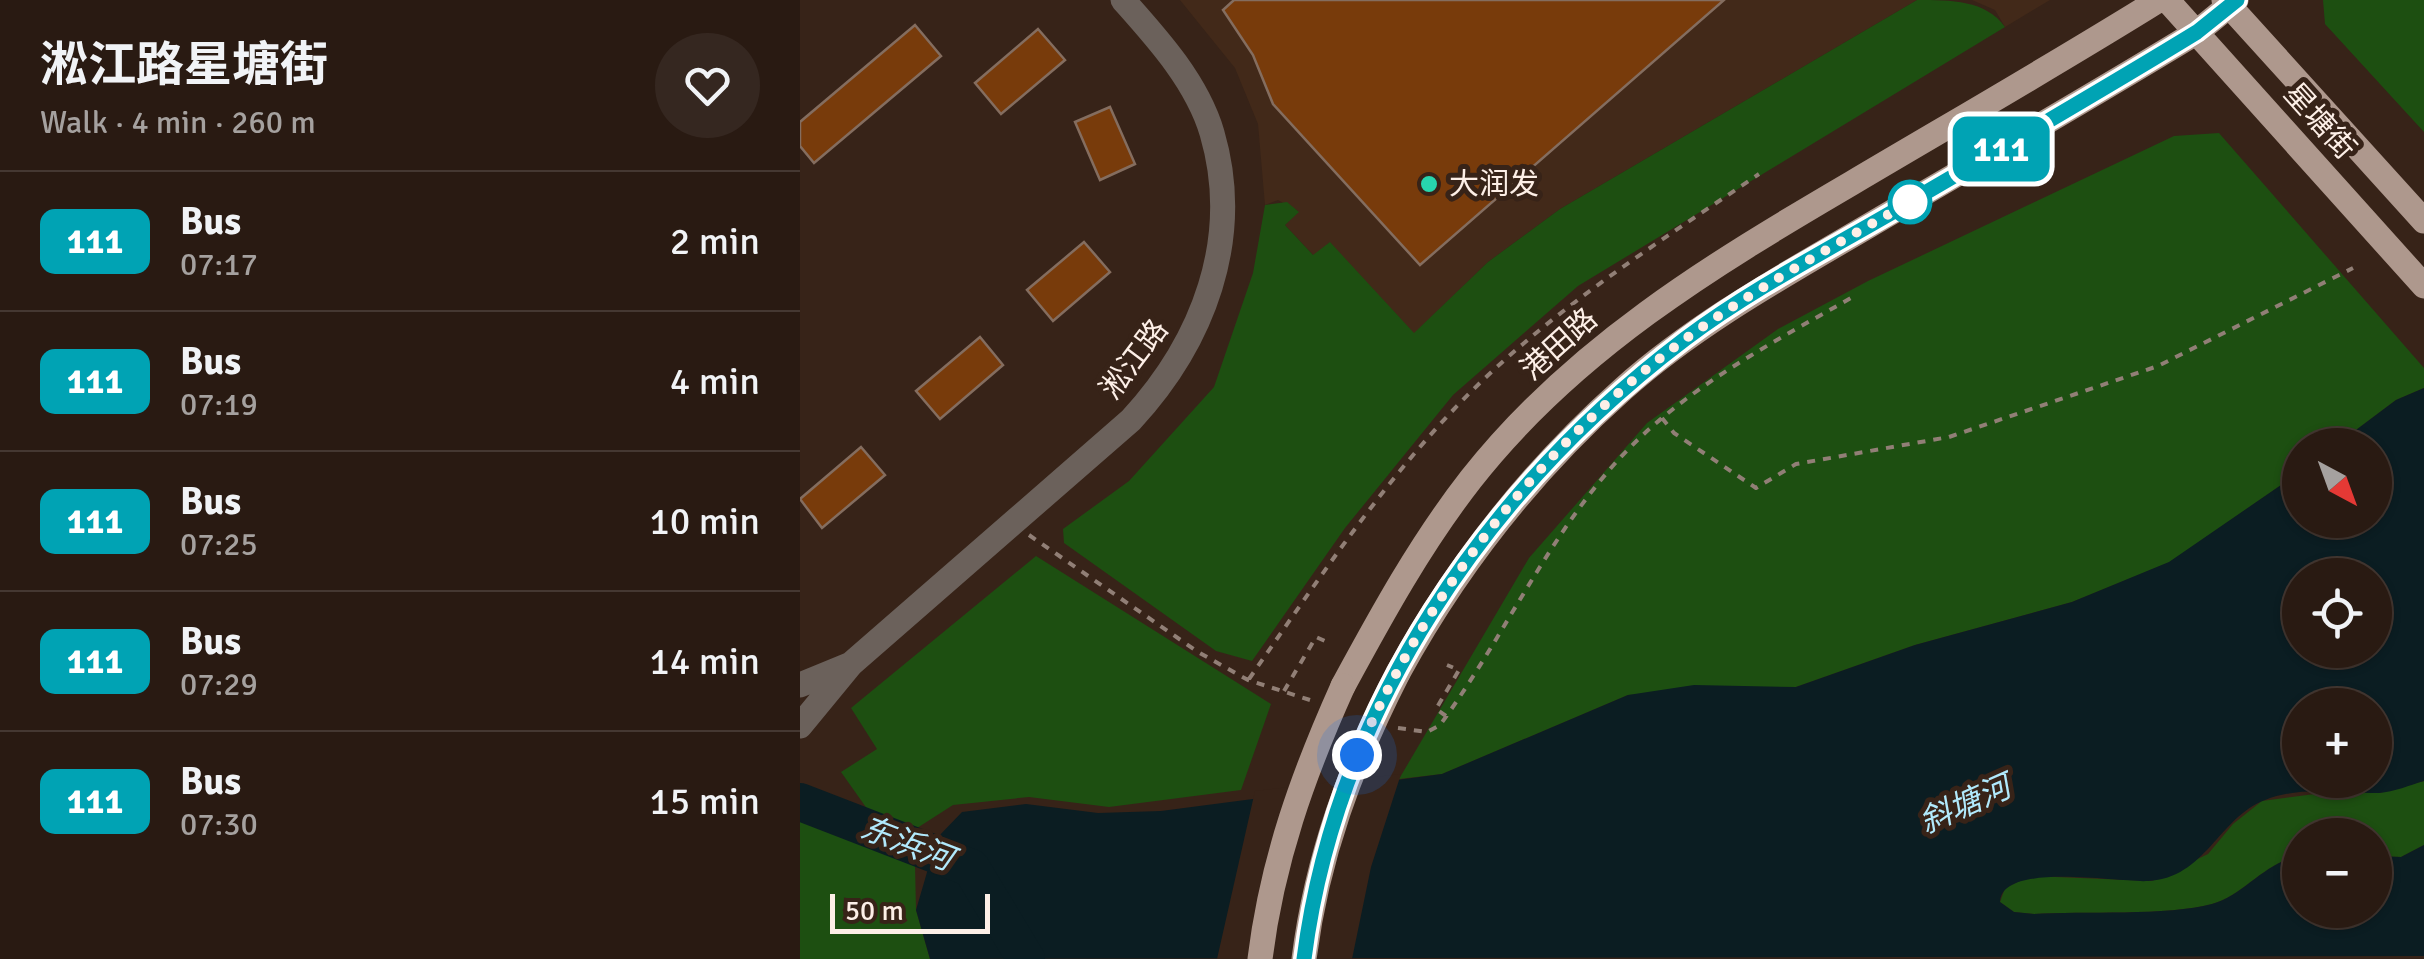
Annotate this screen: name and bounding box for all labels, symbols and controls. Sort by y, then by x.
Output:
button: heart [655,33,760,138]
text: 淞江路星塘街 [40,36,328,95]
street label: 星塘街 [2276,76,2363,167]
text: Walk · 4 min · 260 m [40,103,316,142]
line badge: 111 [1944,116,2058,182]
text: 111 [1973,128,2029,171]
place label: 大润发 [1449,166,1539,203]
marker: 大润发 [1418,173,1440,195]
unlabelled marker [1889,181,1931,223]
text: Bus [180,198,241,245]
text: 2 min [670,218,760,265]
text: 111 [67,220,123,263]
text: 07:17 [180,245,258,284]
street label: 港田路 [1514,301,1605,388]
street label: 淞江路 [1093,312,1176,406]
text: Bus [180,338,241,385]
text: 4 min [670,358,760,405]
text: 111 [67,360,123,403]
text: 07:19 [180,385,258,424]
north arrow [2282,428,2392,538]
map controls [2282,428,2392,928]
text: Bus [180,478,241,525]
text: 10 min [649,498,760,545]
text: 111 [67,500,123,543]
text: 07:25 [180,525,258,564]
button: locate [2282,558,2392,668]
text: Bus [180,618,241,665]
text: 14 min [649,638,760,685]
text: 111 [67,640,123,683]
text: 07:29 [180,665,258,704]
button: + [2282,688,2392,798]
your location [1332,730,1382,780]
text: Bus [180,758,241,805]
water label: 斜塘河 [1913,765,2022,842]
text: 15 min [649,778,760,825]
text: 111 [67,780,123,823]
text: 07:30 [180,805,258,844]
water label: 东浜河 [855,808,964,881]
button: − [2282,818,2392,928]
scale bar [830,889,990,934]
text: 50 m [845,894,904,928]

